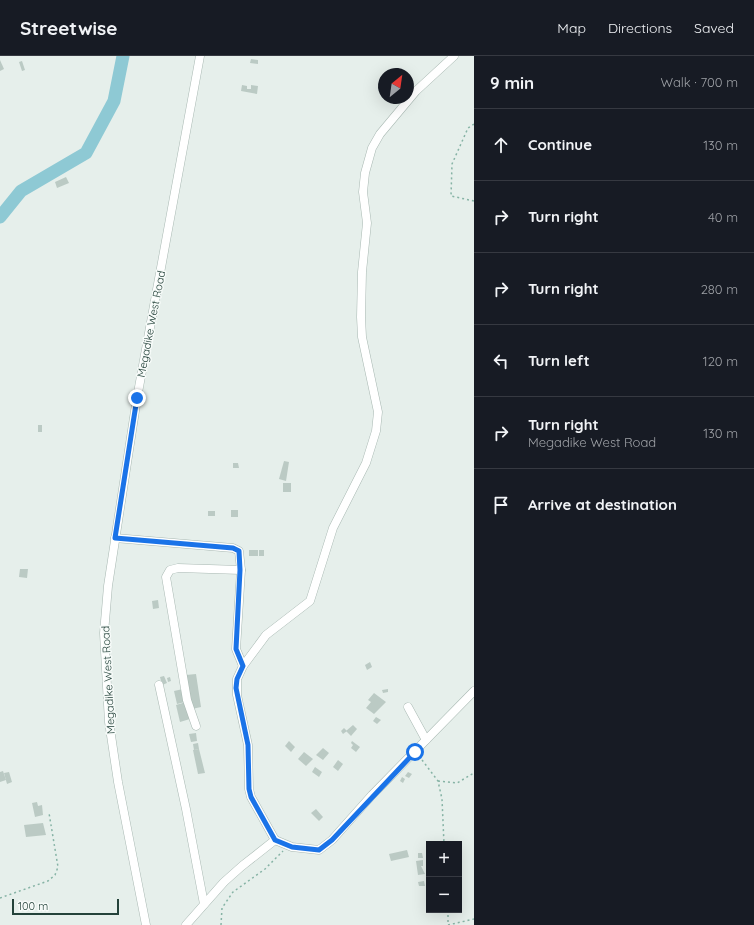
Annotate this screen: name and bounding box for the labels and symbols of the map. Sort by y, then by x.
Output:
north arrow [378,68,414,104]
street label: Megadike West Road [134,269,168,379]
route end [128,389,146,407]
street label: Megadike West Road [98,625,118,735]
route start [406,743,424,761]
scale bar [12,897,119,916]

